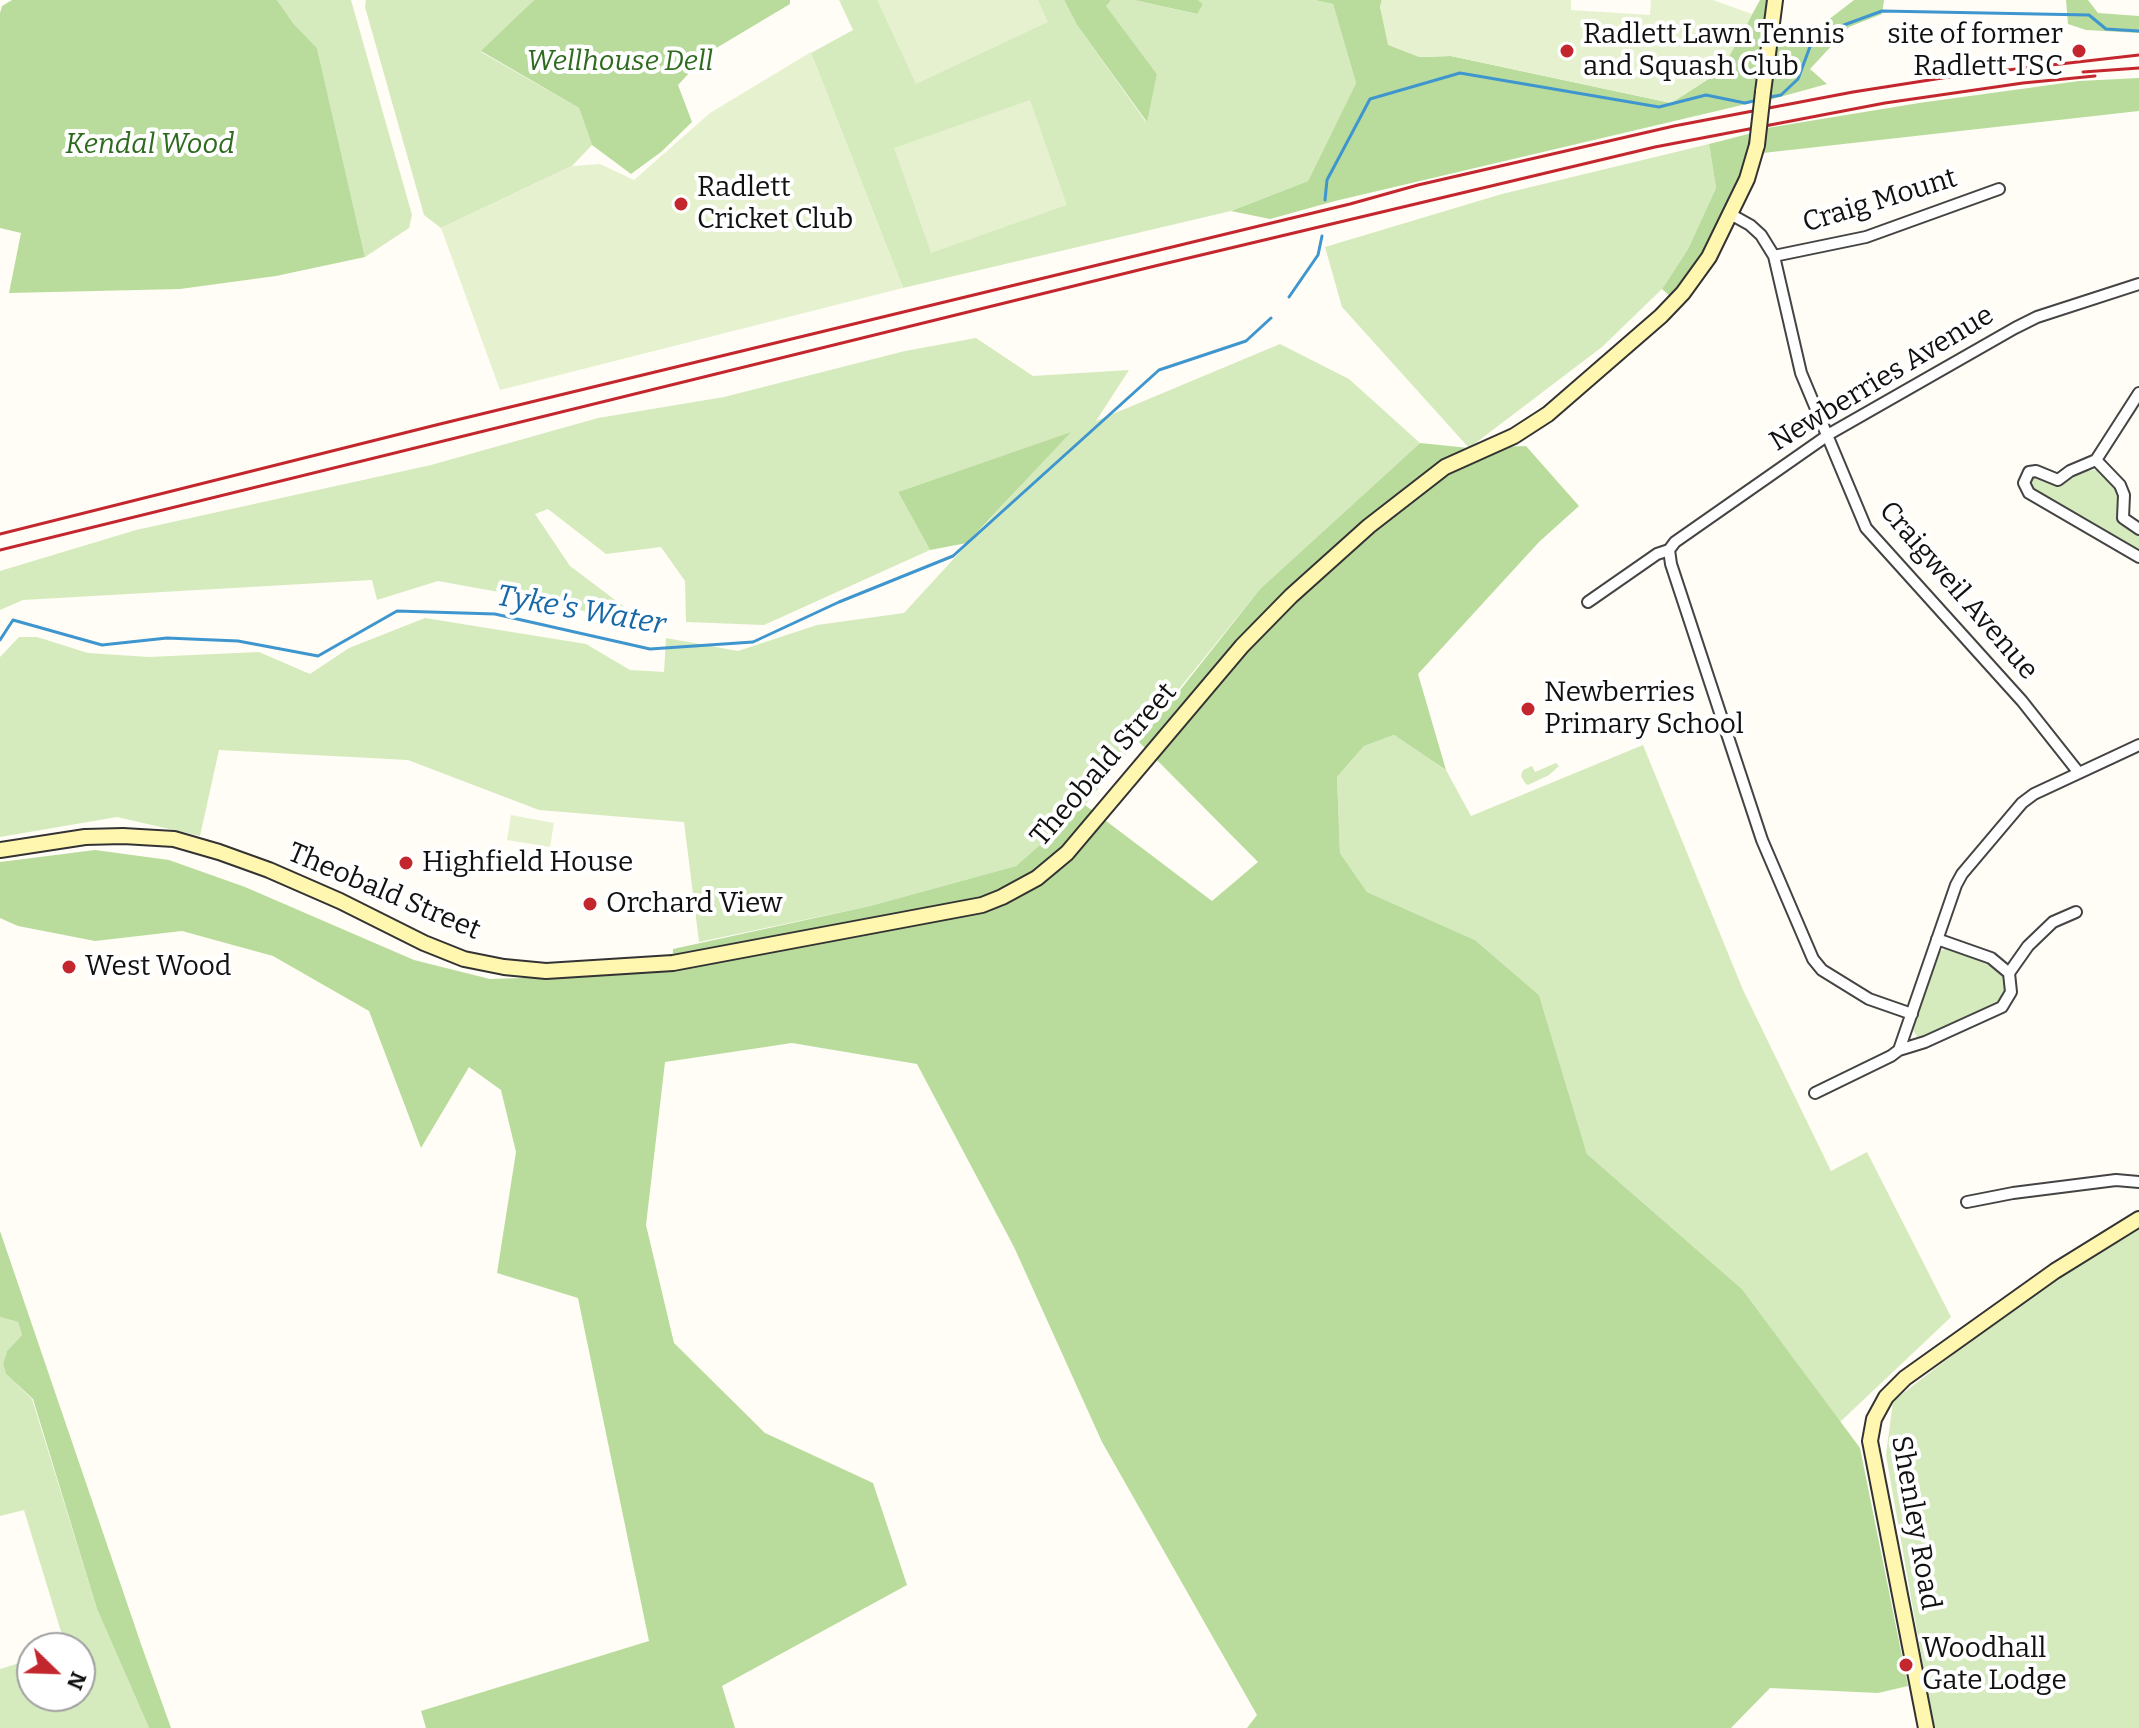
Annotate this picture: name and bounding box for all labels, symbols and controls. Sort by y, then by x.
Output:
place label: Radlett Lawn Tennis and Squash Club [1583,18,1845,84]
place label: site of former Radlett TSC [1887,18,2063,84]
marker: Radlett Lawn Tennis and Squash Club [1558,42,1576,60]
marker: site of former Radlett TSC [2070,42,2088,60]
park label: Wellhouse Dell [527,45,713,79]
park label: Kendal Wood [65,128,235,162]
street label: Craig Mount [1799,162,1961,240]
place label: Radlett Cricket Club [697,171,853,237]
marker: Radlett Cricket Club [672,195,690,213]
street label: Newberries Avenue [1764,299,2000,459]
street label: Craigweil Avenue [1871,495,2045,687]
water label: Tyke's Water [494,578,668,644]
street label: Theobald Street [1024,676,1184,854]
place label: Newberries Primary School [1544,676,1744,742]
marker: Newberries Primary School [1519,700,1537,718]
street label: Theobald Street [283,836,485,948]
place label: Highfield House [422,846,633,880]
marker: Highfield House [397,854,415,872]
place label: Orchard View [606,887,782,921]
marker: Orchard View [581,895,599,913]
place label: West Wood [85,950,231,984]
marker: West Wood [60,958,78,976]
street label: Shenley Road [1883,1433,1947,1613]
north arrow [16,1632,96,1712]
place label: Woodhall Gate Lodge [1922,1632,2067,1698]
marker: Woodhall Gate Lodge [1897,1656,1915,1674]
text: N [61,1668,92,1694]

